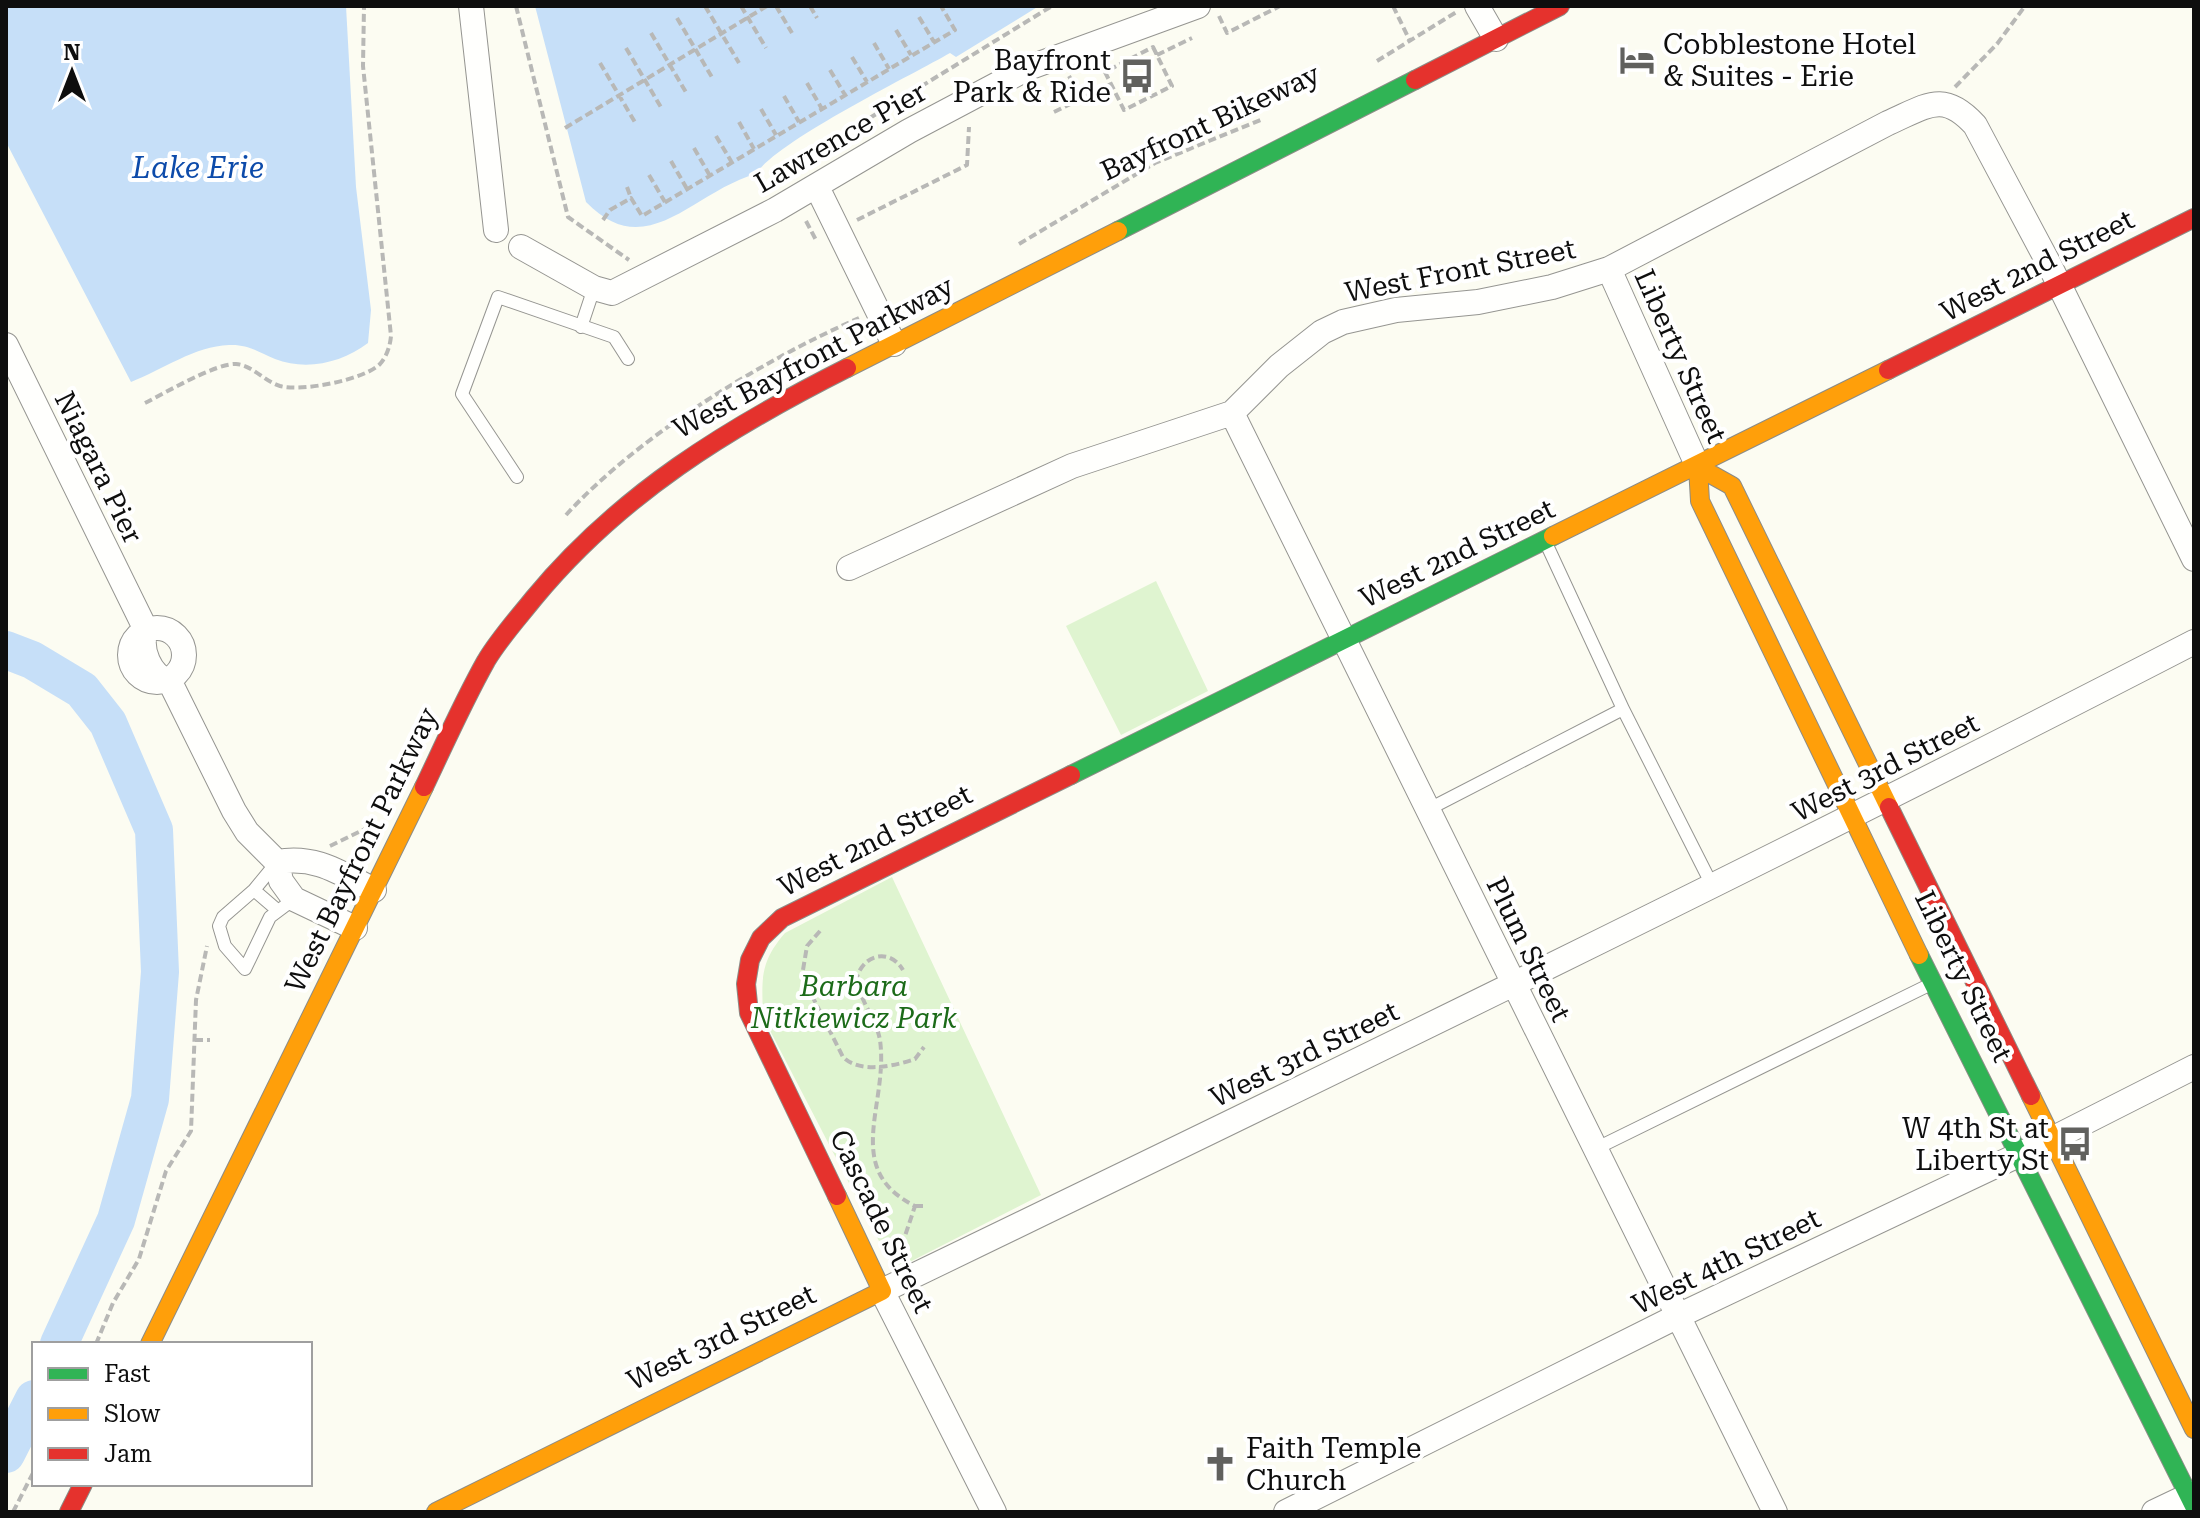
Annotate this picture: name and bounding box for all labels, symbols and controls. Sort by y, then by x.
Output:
place label: Cobblestone Hotel & Suites - Erie [1663,28,1916,93]
north arrow [32,32,112,112]
text: N [64,40,81,65]
hotel icon: Cobblestone Hotel & Suites - Erie [1618,41,1656,79]
place label: Bayfront Park & Ride [953,44,1111,109]
street label: Bayfront Bikeway [1095,57,1325,188]
bus stop icon: Bayfront Park & Ride [1118,57,1156,95]
street label: Lawrence Pier [749,75,932,200]
water label: Lake Erie [131,150,264,185]
street label: West 2nd Street [1935,203,2139,328]
street label: West Front Street [1342,232,1578,309]
street label: Liberty Street [1628,264,1734,448]
street label: West Bayfront Parkway [667,269,960,445]
street label: Niagara Pier [48,386,149,548]
street label: West 2nd Street [1354,492,1560,615]
street label: West Bayfront Parkway [278,702,445,998]
street label: West 3rd Street [1786,706,1984,829]
street label: West 2nd Street [773,778,977,903]
street label: Plum Street [1479,871,1578,1027]
street label: Liberty Street [1908,885,2019,1067]
park label: Barbara Nitkiewicz Park [750,970,958,1035]
street label: West 3rd Street [1205,995,1404,1114]
place label: W 4th St at Liberty St [1902,1112,2049,1177]
street label: Cascade Street [823,1124,940,1318]
bus stop icon: W 4th St at Liberty St [2056,1125,2094,1163]
street label: West 4th Street [1627,1202,1826,1321]
street label: West 3rd Street [622,1278,821,1397]
legend [32,1342,312,1486]
text: Fast [104,1360,151,1388]
text: Slow [104,1400,161,1428]
place label: Faith Temple Church [1246,1432,1421,1497]
text: Jam [104,1440,152,1468]
church icon: Faith Temple Church [1201,1445,1239,1483]

